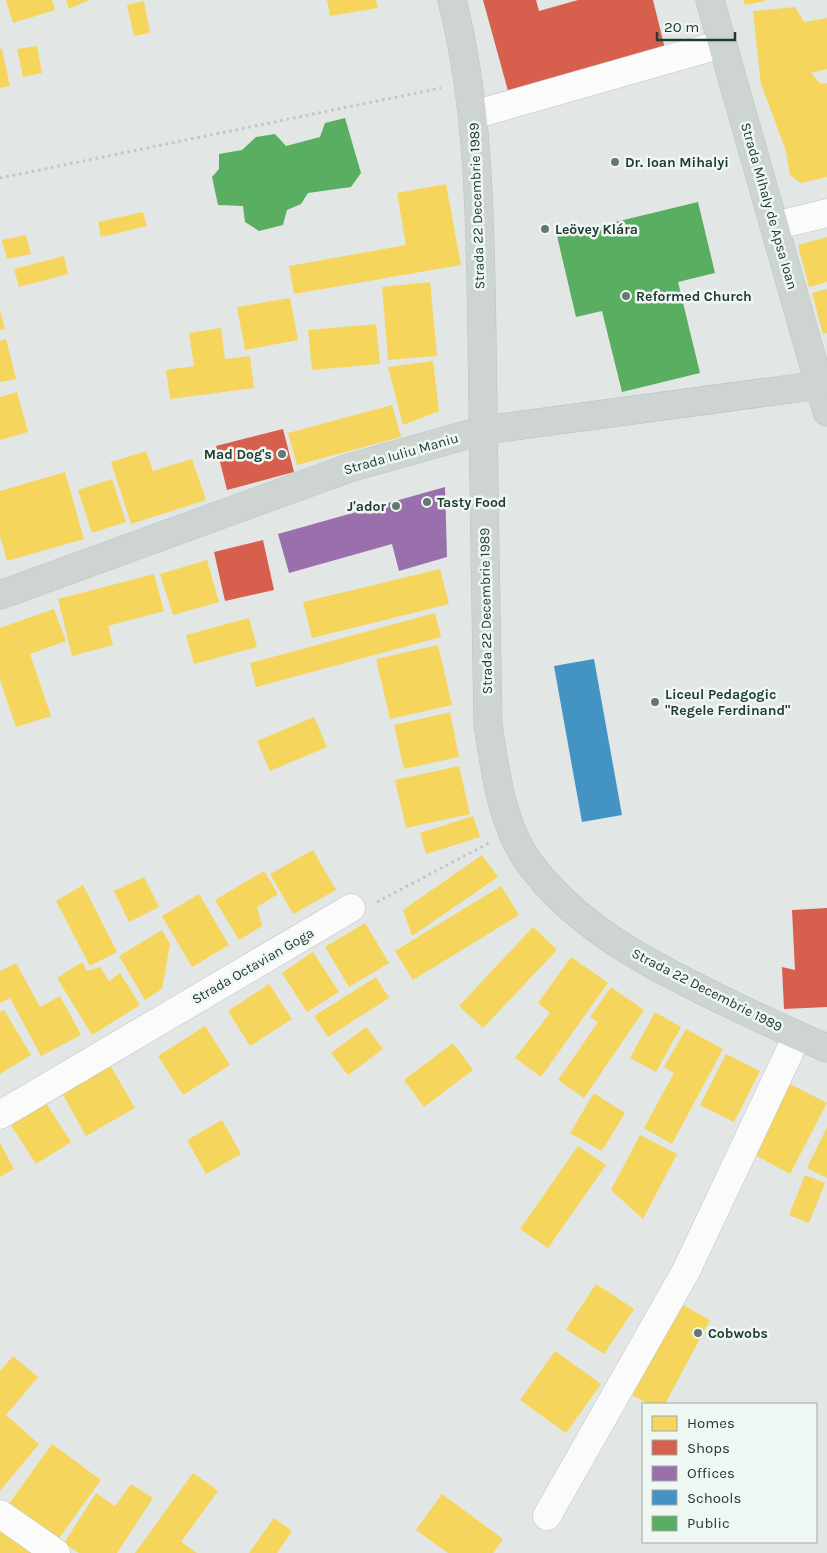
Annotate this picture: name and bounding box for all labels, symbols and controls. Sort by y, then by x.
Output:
scale bar [657,10,734,42]
text: 20 m [664,18,699,36]
street label: Strada Mihaly de Apsa Ioan [737,121,801,291]
street label: Strada 22 Decembrie 1989 [466,122,488,290]
place label: Dr. Ioan Mihalyi [625,154,729,171]
marker: Dr. Ioan Mihalyi [609,156,621,168]
place label: Leövey Klára [555,221,638,238]
marker: Leövey Klára [539,223,551,235]
place label: Reformed Church [636,288,752,305]
marker: Reformed Church [620,290,632,302]
street label: Strada Iuliu Maniu [342,429,460,479]
place label: Mad Dog's [204,446,272,463]
marker: Mad Dog's [276,448,288,460]
place label: Tasty Food [437,494,506,511]
marker: Tasty Food [421,496,433,508]
place label: J'ador [347,498,386,515]
marker: J'ador [390,500,402,512]
street label: Strada 22 Decembrie 1989 [476,527,496,695]
place label: Liceul Pedagogic "Regele Ferdinand" [665,686,790,719]
marker: Liceul Pedagogic "Regele Ferdinand" [649,696,661,708]
street label: Strada Octavian Goga [189,924,317,1008]
street label: Strada 22 Decembrie 1989 [629,945,785,1035]
place label: Cobwobs [708,1325,768,1342]
marker: Cobwobs [692,1327,704,1339]
legend [642,1403,817,1543]
text: Homes [687,1414,735,1432]
text: Shops [687,1439,730,1457]
text: Offices [687,1464,735,1482]
text: Schools [687,1489,741,1507]
text: Public [687,1514,730,1532]

